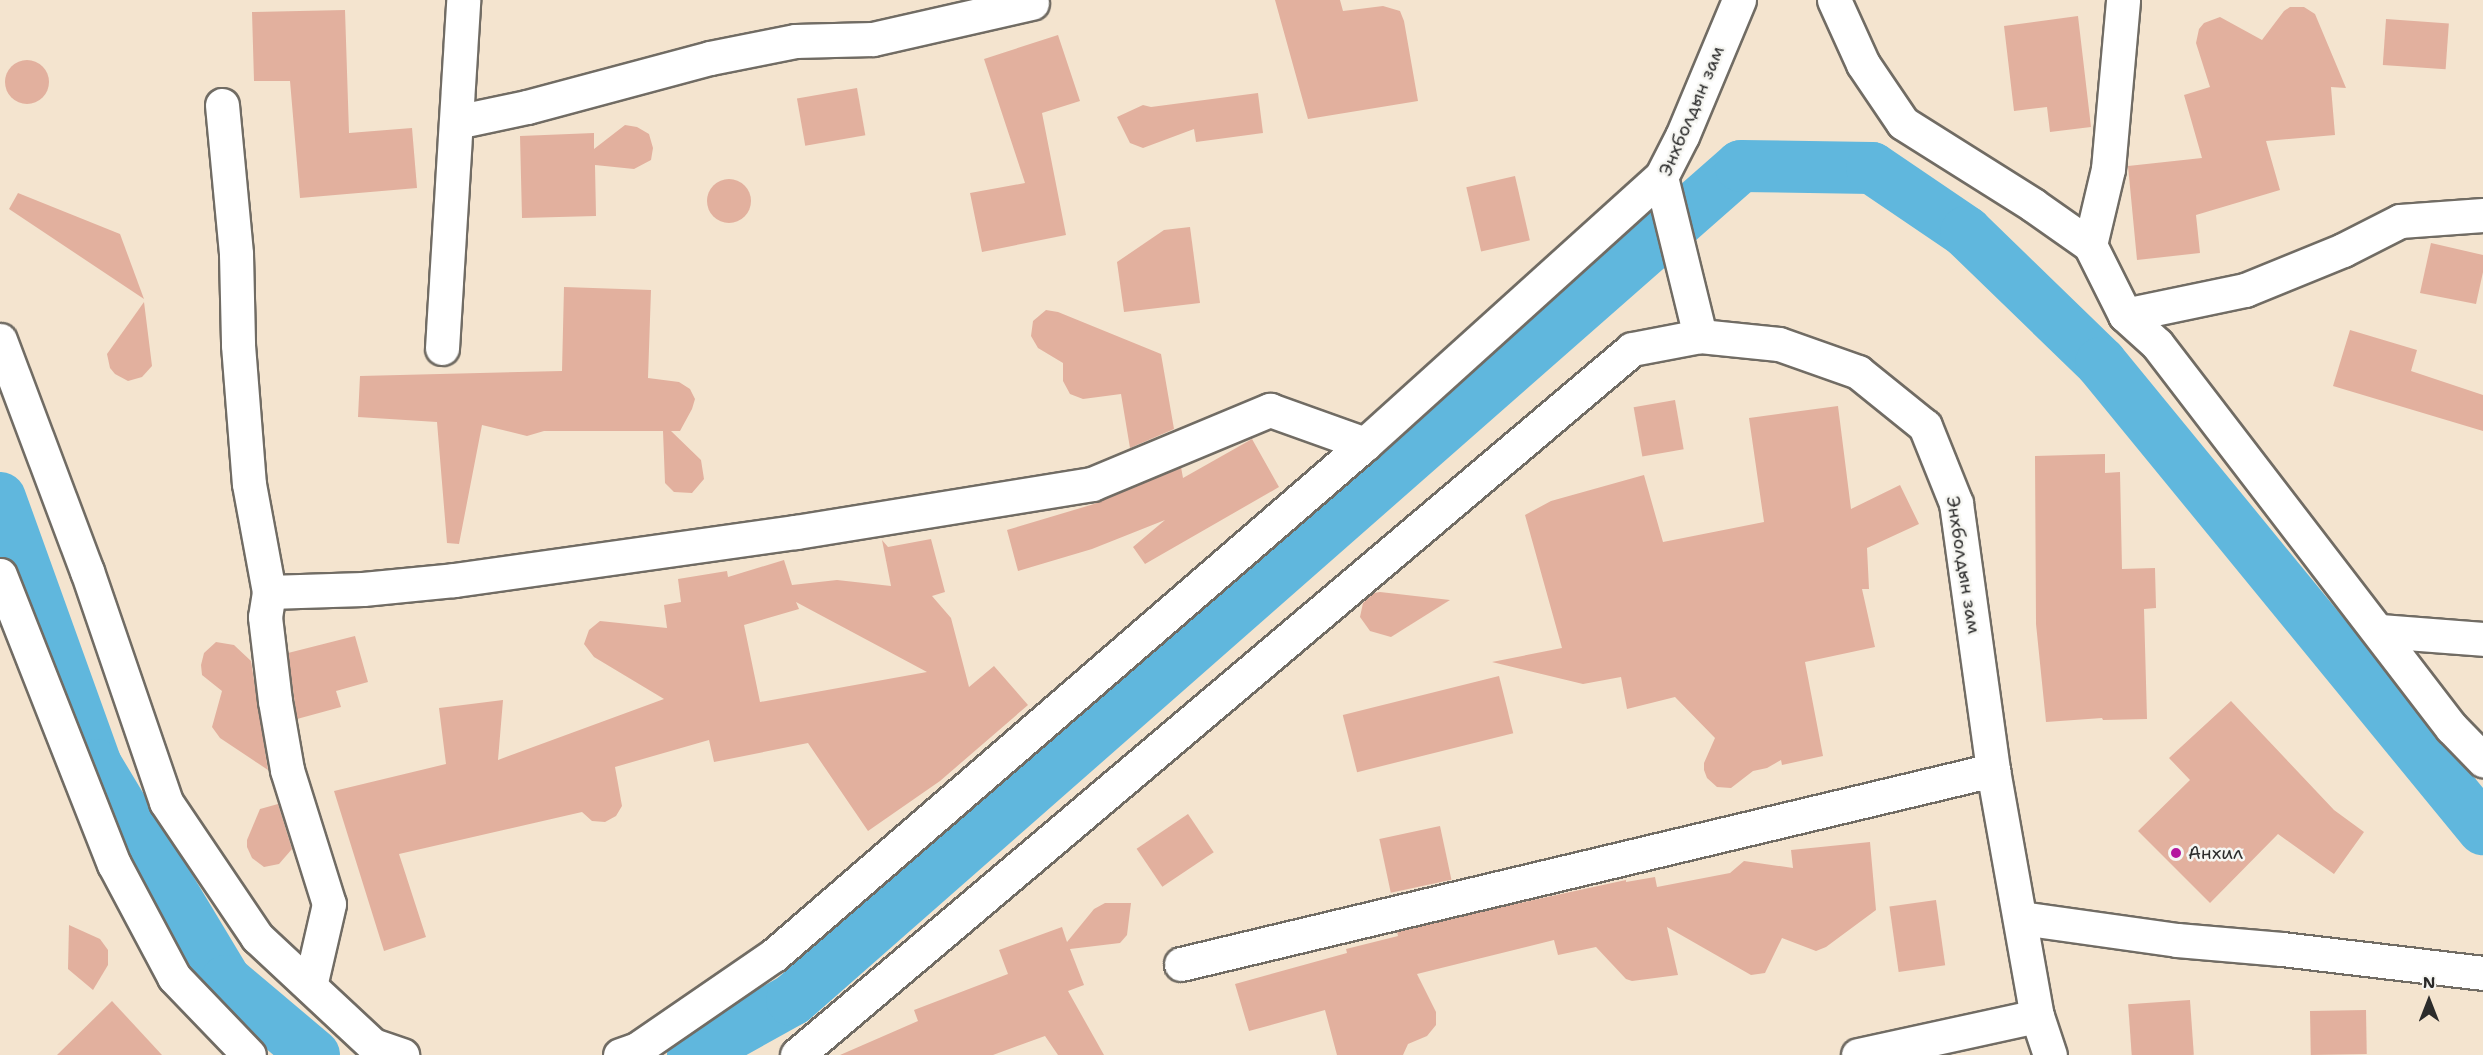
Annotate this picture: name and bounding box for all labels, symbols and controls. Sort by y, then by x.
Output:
street label: Энхболдын зам [1655,43,1729,179]
street label: Энхболдын зам [1941,495,1985,635]
place label: Анхил [2188,842,2243,864]
marker: Анхил [2169,846,2183,860]
north arrow [2399,971,2459,1031]
text: N [2423,972,2435,993]

